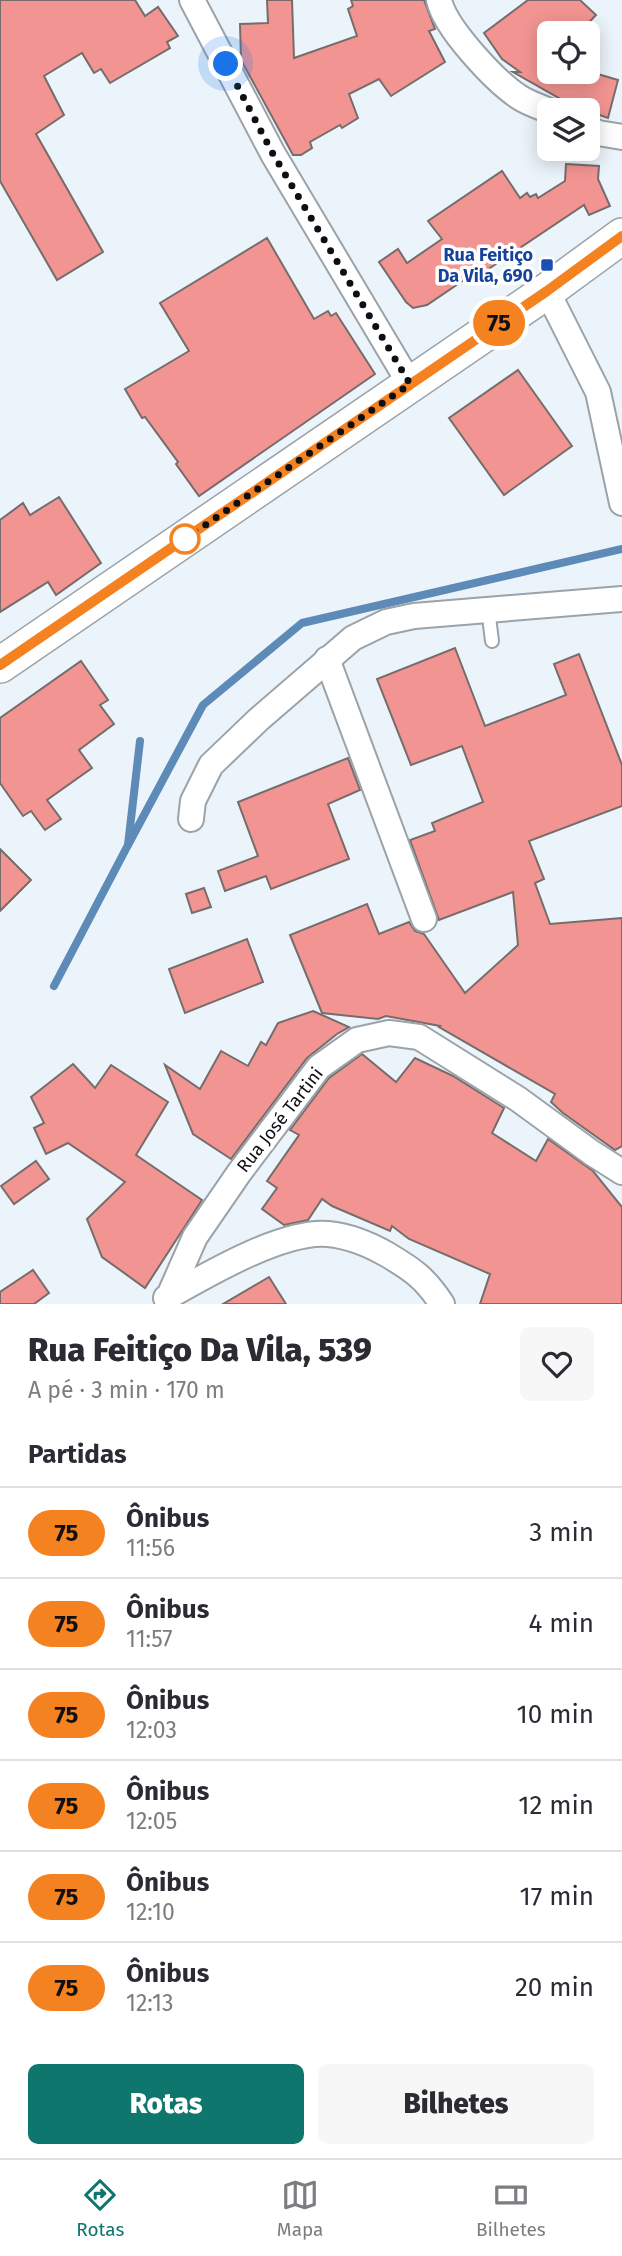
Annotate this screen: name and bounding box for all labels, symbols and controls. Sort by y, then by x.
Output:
map controls [537,21,600,161]
button: locate [537,21,600,84]
your location [208,46,243,81]
button: layers [537,98,600,161]
place label: Rua Feitiço Da Vila, 690 [438,244,533,287]
marker: Rua Feitiço Da Vila, 690 [539,257,555,273]
line badge: 75 [468,300,530,346]
text: 75 [487,309,511,337]
unlabelled marker [170,524,200,554]
street label: Rua José Tartini [232,1063,328,1177]
button: heart [520,1327,594,1401]
text: Rua Feitiço Da Vila, 539 [28,1330,372,1370]
text: A pé · 3 min · 170 m [28,1376,225,1404]
text: Partidas [28,1439,126,1470]
text: Ônibus [126,1503,209,1534]
text: 3 min [529,1517,594,1548]
text: 75 [55,1519,78,1547]
text: 11:56 [126,1534,175,1562]
text: Ônibus [126,1594,209,1625]
text: 4 min [528,1608,594,1639]
text: 75 [55,1610,78,1638]
text: 11:57 [126,1625,172,1653]
text: Ônibus [126,1685,209,1716]
text: 10 min [516,1699,594,1730]
text: 75 [55,1701,78,1729]
text: 12:03 [126,1716,177,1744]
text: Ônibus [126,1776,209,1807]
text: 12 min [518,1790,594,1821]
text: 75 [55,1792,78,1820]
text: 12:05 [126,1807,177,1835]
text: Ônibus [126,1867,209,1898]
text: 17 min [519,1881,594,1912]
text: 75 [55,1883,78,1911]
text: 12:10 [126,1898,175,1926]
text: Ônibus [126,1958,209,1989]
text: 20 min [515,1972,594,2003]
text: 75 [55,1974,78,2002]
text: 12:13 [126,1989,173,2017]
button: Rotas [28,2064,304,2144]
button: Bilhetes [318,2064,594,2144]
tab: Rotas [76,2176,124,2241]
tab: Mapa [277,2176,323,2241]
tab: Bilhetes [476,2176,546,2241]

